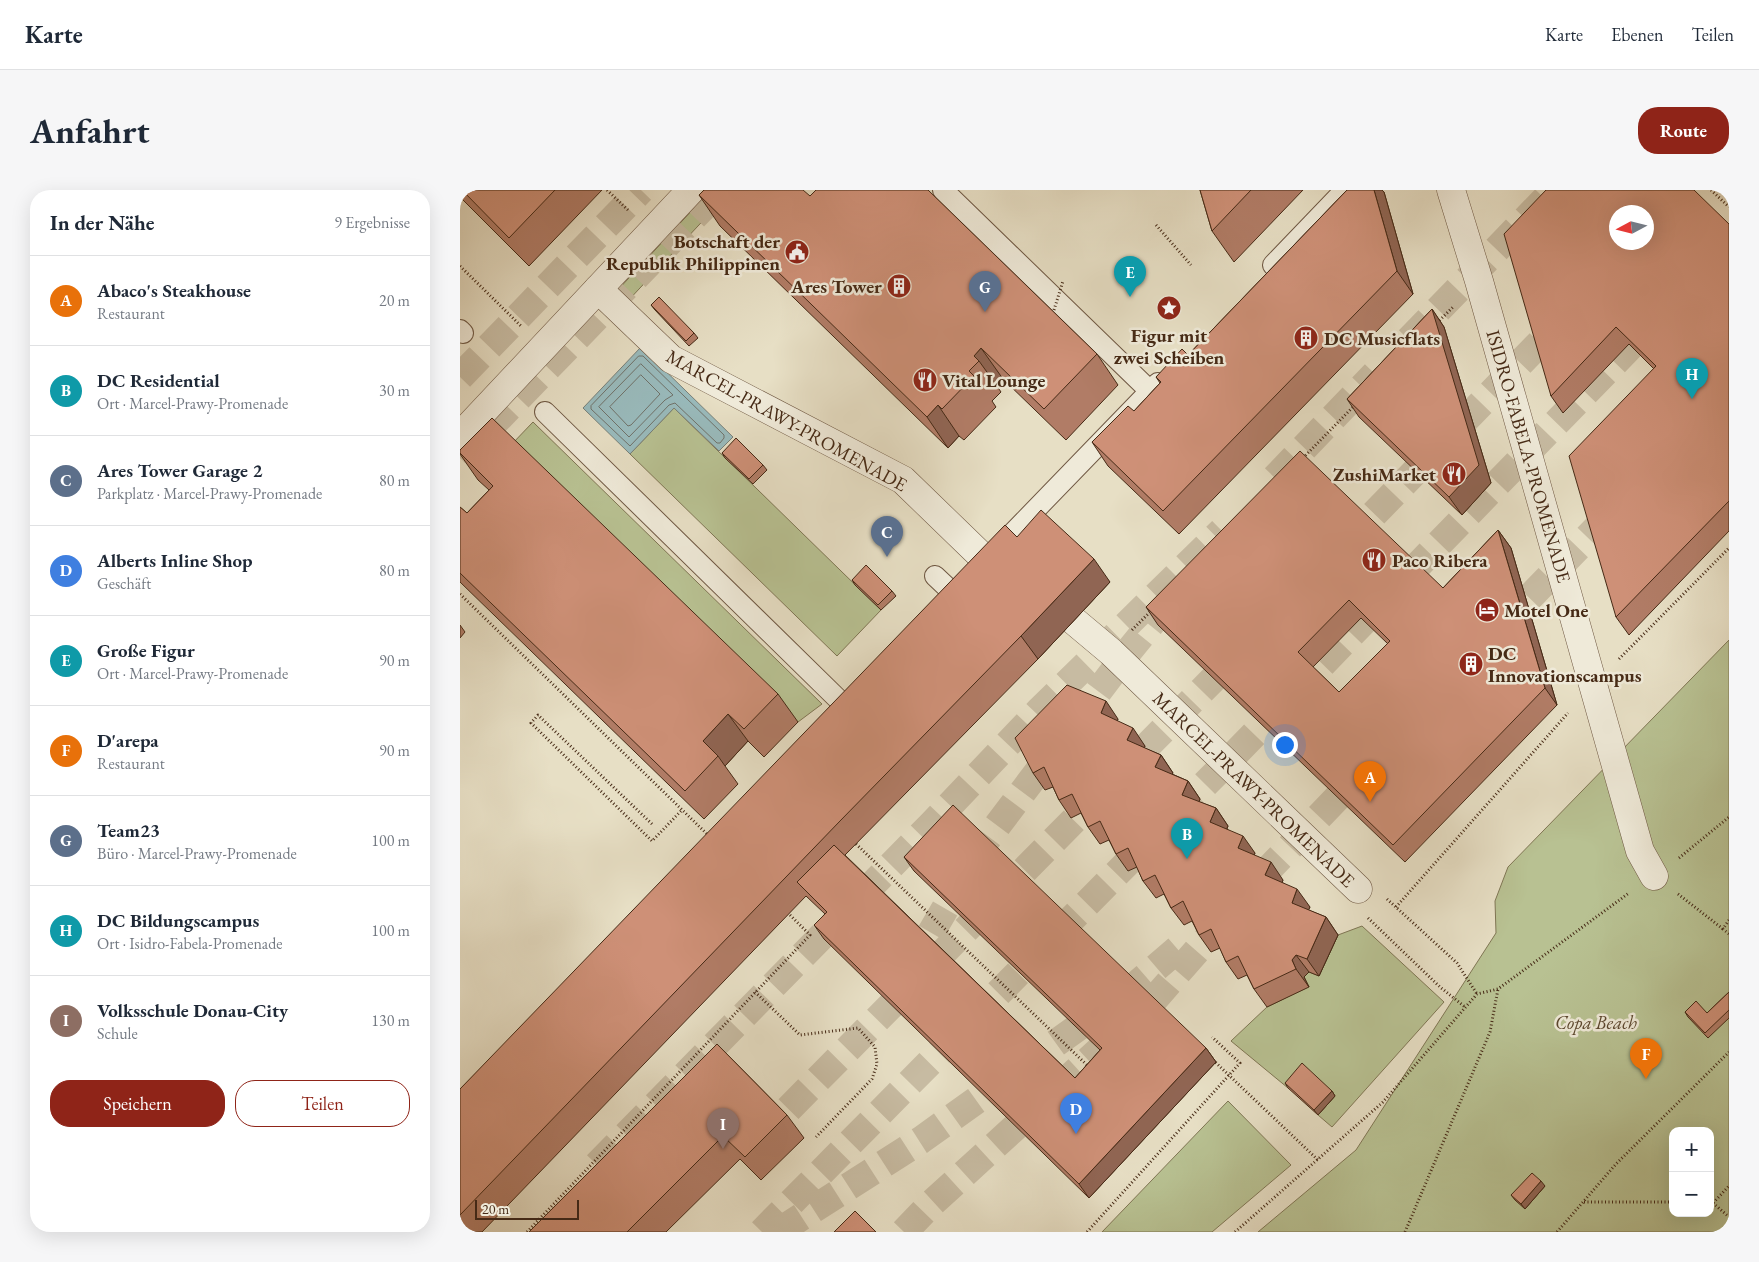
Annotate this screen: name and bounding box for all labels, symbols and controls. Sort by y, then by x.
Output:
text: Karte [25,19,83,50]
text: Karte [1545,23,1583,46]
text: Ebenen [1611,23,1664,46]
text: Teilen [1692,23,1734,46]
button: Route [1638,107,1729,154]
text: Anfahrt [30,108,150,153]
north arrow [1609,205,1654,250]
text: In der Nähe [50,209,155,236]
text: 9 Ergebnisse [334,212,410,233]
place label: Botschaft der Republik Philippinen [606,229,780,276]
public building icon: Botschaft der Republik Philippinen [784,239,810,265]
pin: E [1114,256,1146,297]
pin: G [969,271,1001,312]
building icon: Ares Tower [886,273,912,299]
place label: Ares Tower [790,274,882,299]
text: Abaco's Steakhouse [97,278,251,303]
text: A [60,290,72,311]
text: 20 m [379,290,410,311]
place icon: Figur mit zwei Scheiben [1156,295,1182,321]
text: Restaurant [97,303,165,324]
place label: Figur mit zwei Scheiben [1114,323,1225,370]
building icon: DC Musicflats [1293,325,1319,351]
place label: DC Musicflats [1324,326,1440,351]
street label: ISIDRO-FABELA-PROMENADE [1480,327,1577,586]
street label: MARCEL-PRAWY-PROMENADE [662,344,912,497]
pin: H [1676,358,1708,399]
restaurant icon: Vital Lounge [912,367,938,393]
text: DC Residential [97,368,220,393]
place label: Vital Lounge [942,368,1045,393]
text: B [61,380,71,401]
text: 30 m [379,380,410,401]
text: Ort · Marcel-Prawy-Promenade [97,393,288,414]
text: Ares Tower Garage 2 [97,458,262,483]
restaurant icon: ZushiMarket [1441,461,1467,487]
place label: ZushiMarket [1333,462,1436,487]
text: C [60,470,72,491]
text: 80 m [379,470,410,491]
text: Parkplatz · Marcel-Prawy-Promenade [97,483,322,504]
pin: C [871,516,903,557]
restaurant icon: Paco Ribera [1361,547,1387,573]
text: Alberts Inline Shop [97,548,253,573]
place label: Paco Ribera [1392,548,1488,573]
text: D [60,560,72,581]
text: 80 m [379,560,410,581]
text: Geschäft [97,573,151,594]
hotel icon: Motel One [1474,597,1500,623]
place label: Motel One [1504,598,1589,623]
text: Große Figur [97,638,195,663]
place label: DC Innovationscampus [1488,641,1642,688]
text: E [61,650,71,671]
text: 90 m [379,650,410,671]
building icon: DC Innovationscampus [1458,651,1484,677]
text: Ort · Marcel-Prawy-Promenade [97,663,288,684]
street label: MARCEL-PRAWY-PROMENADE [1147,686,1360,893]
text: D'arepa [97,728,159,753]
your location [1272,732,1298,758]
text: F [62,740,70,761]
text: 90 m [379,740,410,761]
text: Restaurant [97,753,165,774]
pin: A [1354,761,1386,802]
text: Team23 [97,818,160,843]
pin: B [1171,818,1203,859]
text: G [60,830,72,851]
text: 100 m [371,830,410,851]
text: Büro · Marcel-Prawy-Promenade [97,843,297,864]
text: DC Bildungscampus [97,908,259,933]
text: H [60,920,72,941]
text: 100 m [371,920,410,941]
text: Ort · Isidro-Fabela-Promenade [97,933,283,954]
text: Volksschule Donau-City [97,998,288,1023]
text: I [63,1010,69,1031]
text: 130 m [371,1010,410,1031]
park label: Copa Beach [1555,1010,1637,1035]
text: Schule [97,1023,138,1044]
pin: F [1630,1038,1662,1079]
button: Speichern [50,1080,225,1127]
button: Teilen [235,1080,410,1127]
pin: D [1060,1093,1092,1134]
pin: I [707,1108,739,1149]
map controls [1669,1127,1714,1217]
button: + [1669,1127,1714,1172]
button: − [1669,1172,1714,1217]
scale bar [475,1197,579,1220]
text: 20 m [482,1200,509,1218]

